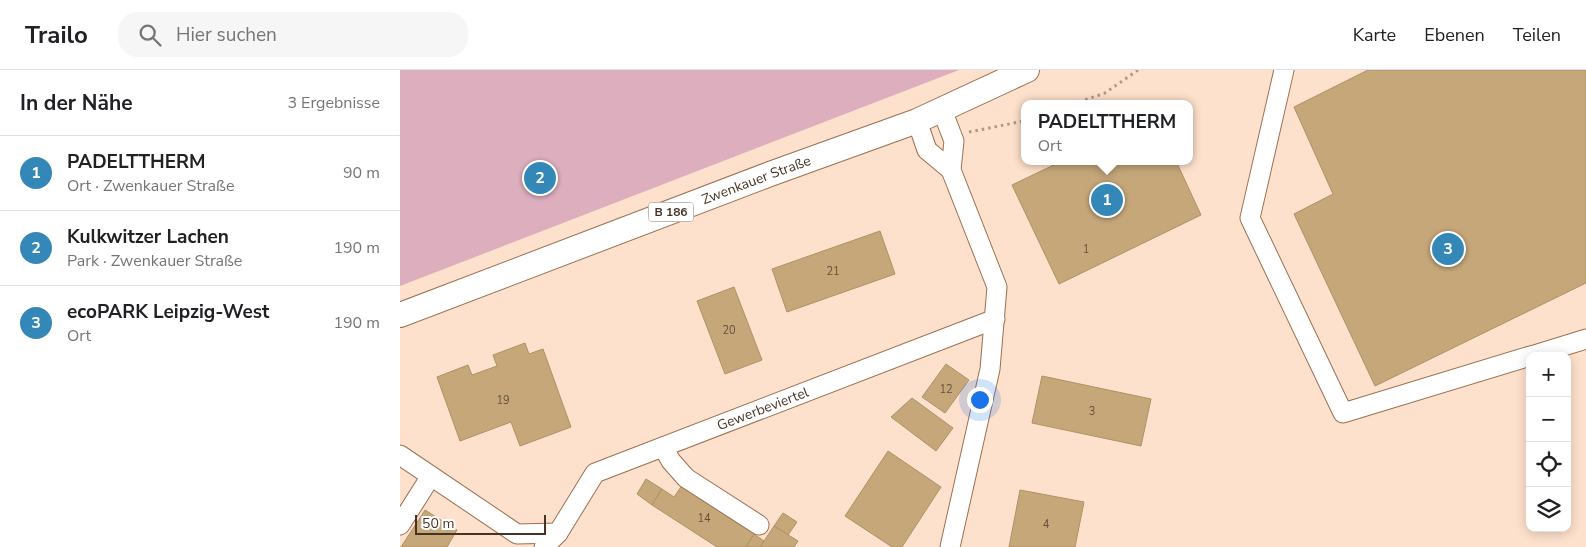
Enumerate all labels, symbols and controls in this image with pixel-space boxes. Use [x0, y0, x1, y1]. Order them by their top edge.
search box [118, 12, 468, 57]
text: Trailo [25, 19, 88, 51]
icon: search [136, 21, 164, 49]
text: Hier suchen [176, 22, 277, 48]
text: Karte [1353, 23, 1396, 47]
text: Ebenen [1424, 23, 1485, 47]
text: Teilen [1513, 23, 1561, 47]
text: In der Nähe [20, 89, 133, 117]
text: 3 Ergebnisse [287, 92, 380, 114]
popup [1021, 100, 1193, 165]
text: PADELTTHERM [1038, 109, 1176, 135]
text: Ort [1038, 135, 1062, 157]
text: PADELTTHERM [67, 149, 206, 175]
street label: Zwenkauer Straße [699, 151, 814, 209]
pin: 2 [524, 159, 556, 197]
text: 1 [31, 162, 41, 184]
text: 90 m [343, 162, 380, 184]
text: Ort · Zwenkauer Straße [67, 175, 234, 197]
pin: 1 [1091, 181, 1123, 219]
road number: B 186 [648, 202, 694, 222]
text: Kulkwitzer Lachen [67, 224, 229, 250]
pin: 3 [1432, 230, 1464, 268]
text: 2 [31, 237, 41, 259]
text: 190 m [333, 237, 380, 259]
house number: 1 [1083, 242, 1089, 257]
text: Park · Zwenkauer Straße [67, 250, 242, 272]
house number: 21 [826, 264, 840, 279]
text: ecoPARK Leipzig-West [67, 299, 269, 325]
text: 3 [31, 312, 41, 334]
text: 190 m [333, 312, 380, 334]
house number: 20 [722, 323, 736, 338]
text: Ort [67, 325, 91, 347]
map controls [1526, 352, 1571, 532]
button: + [1526, 352, 1571, 397]
street label: Gewerbeviertel [714, 382, 812, 435]
house number: 12 [939, 382, 953, 397]
your location [967, 387, 993, 413]
house number: 19 [496, 393, 510, 408]
button: − [1526, 397, 1571, 442]
house number: 3 [1089, 404, 1095, 419]
button: locate [1526, 442, 1571, 487]
button: layers [1526, 487, 1571, 532]
house number: 14 [697, 511, 711, 526]
scale bar [415, 512, 546, 535]
text: 50 m [422, 514, 454, 533]
house number: 4 [1043, 517, 1050, 532]

